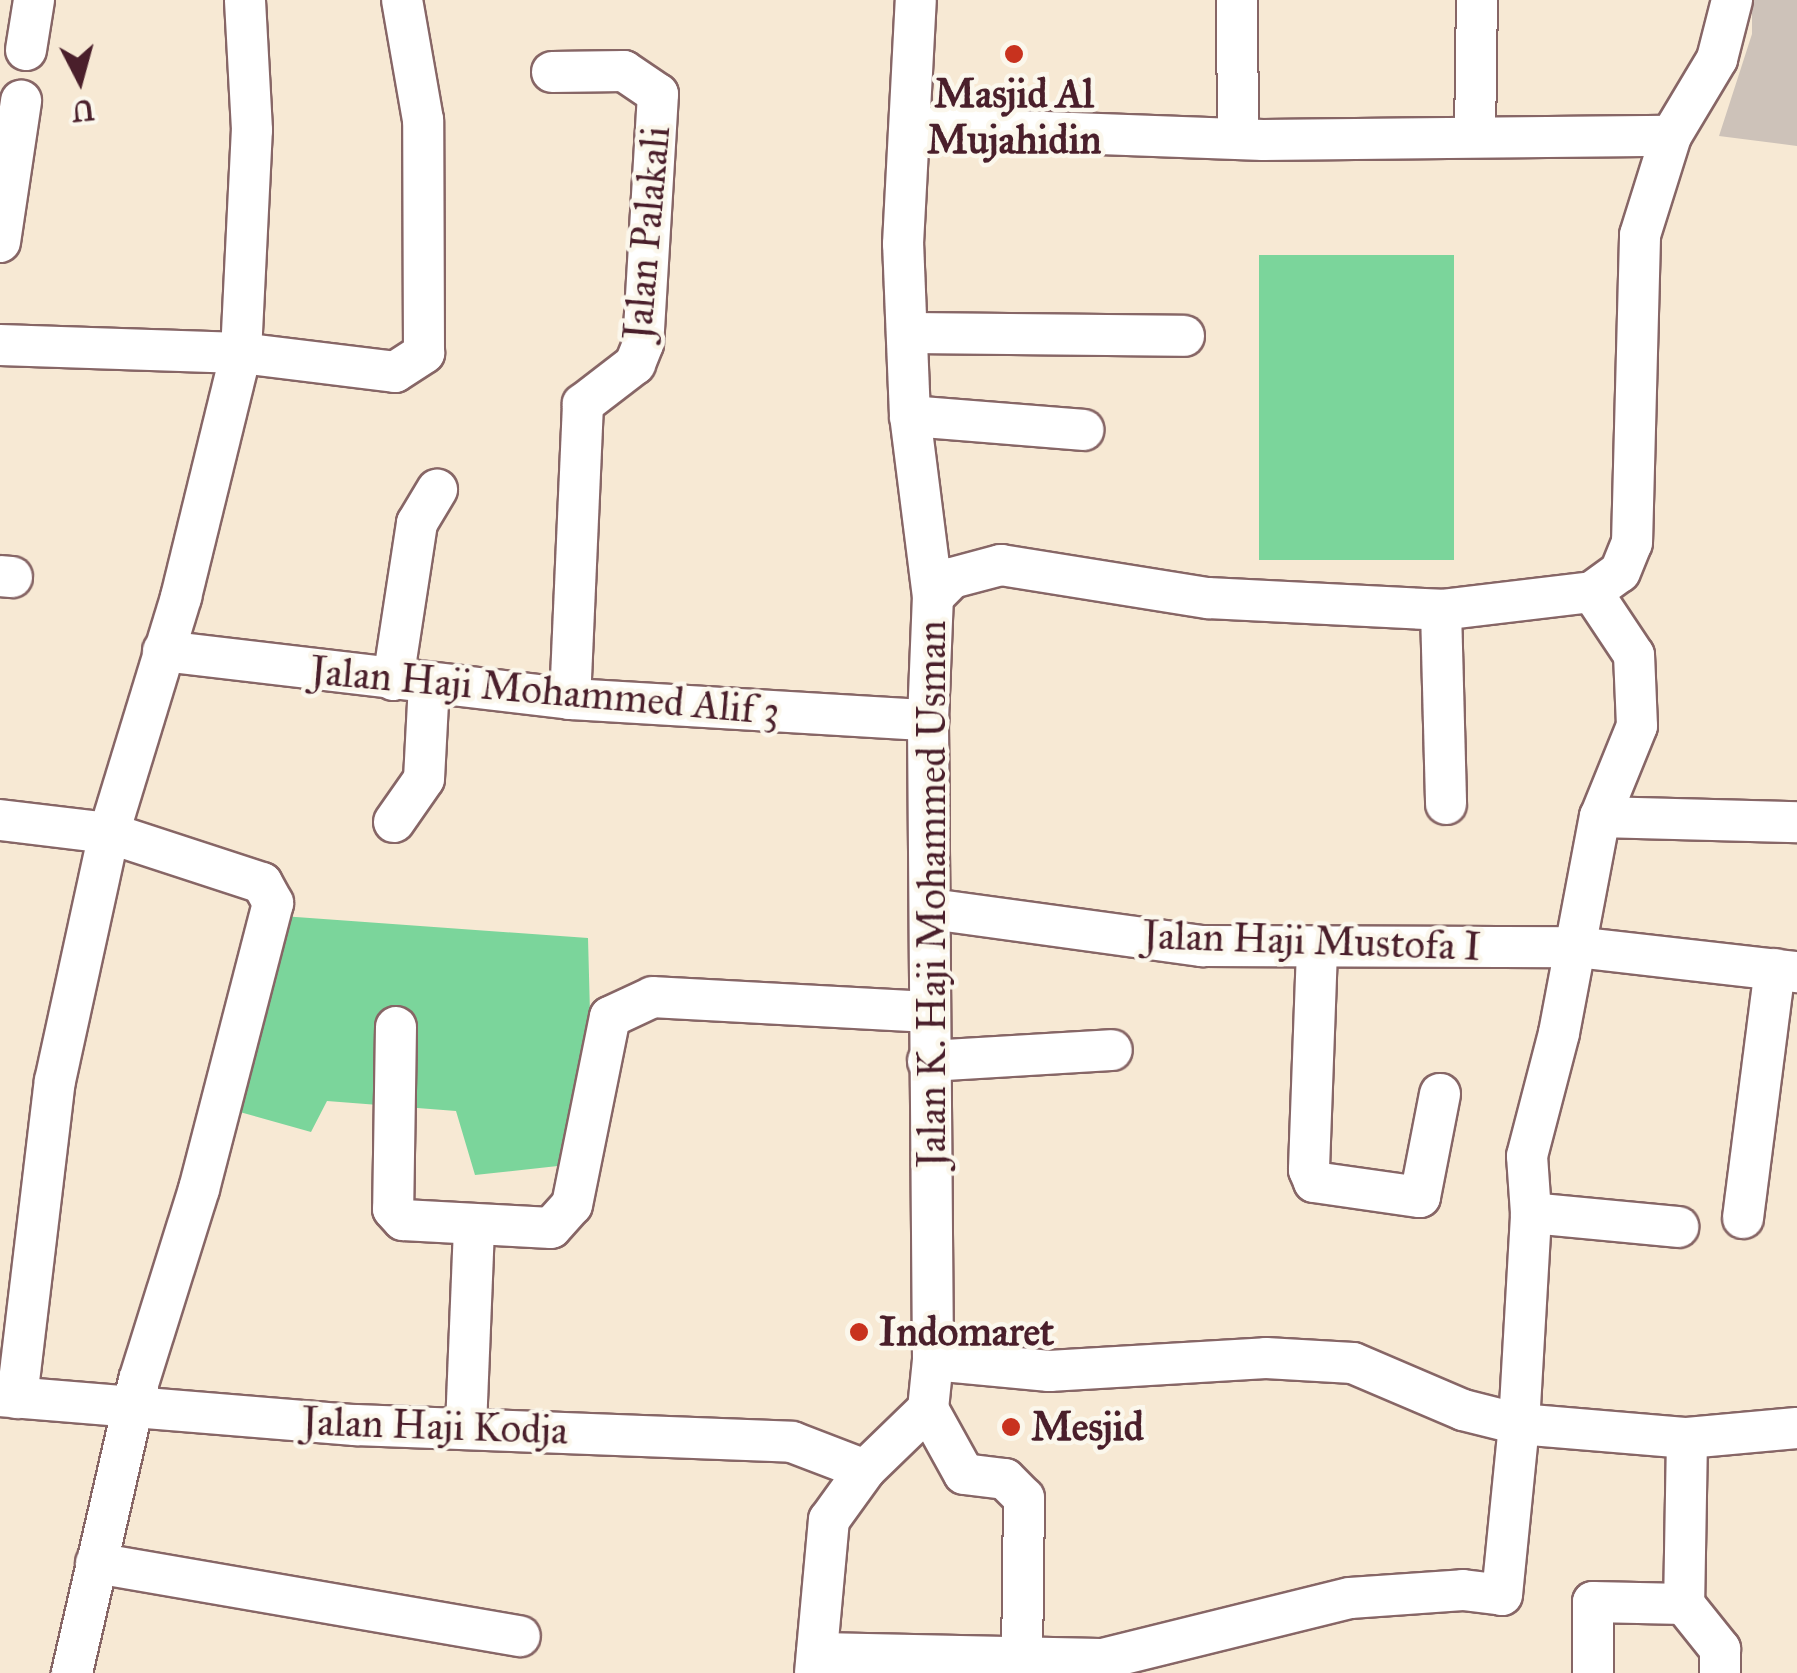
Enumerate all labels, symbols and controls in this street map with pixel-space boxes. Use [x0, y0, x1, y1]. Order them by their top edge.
north arrow [30, 30, 130, 130]
marker: Masjid Al Mujahidin [1003, 43, 1025, 65]
place label: Masjid Al Mujahidin [927, 70, 1101, 164]
text: U [70, 92, 96, 129]
street label: Jalan Palakali [614, 124, 680, 342]
street label: Jalan K. Haji Mohammed Usman [908, 620, 956, 1168]
street label: Jalan Haji Mohammed Alif 3 [309, 647, 781, 735]
street label: Jalan Haji Mustofa I [1142, 911, 1482, 971]
place label: Indomaret [879, 1308, 1054, 1356]
marker: Indomaret [848, 1321, 870, 1343]
street label: Jalan Haji Kodja [301, 1397, 569, 1455]
place label: Mesjid [1031, 1403, 1144, 1451]
marker: Mesjid [1000, 1416, 1022, 1438]

